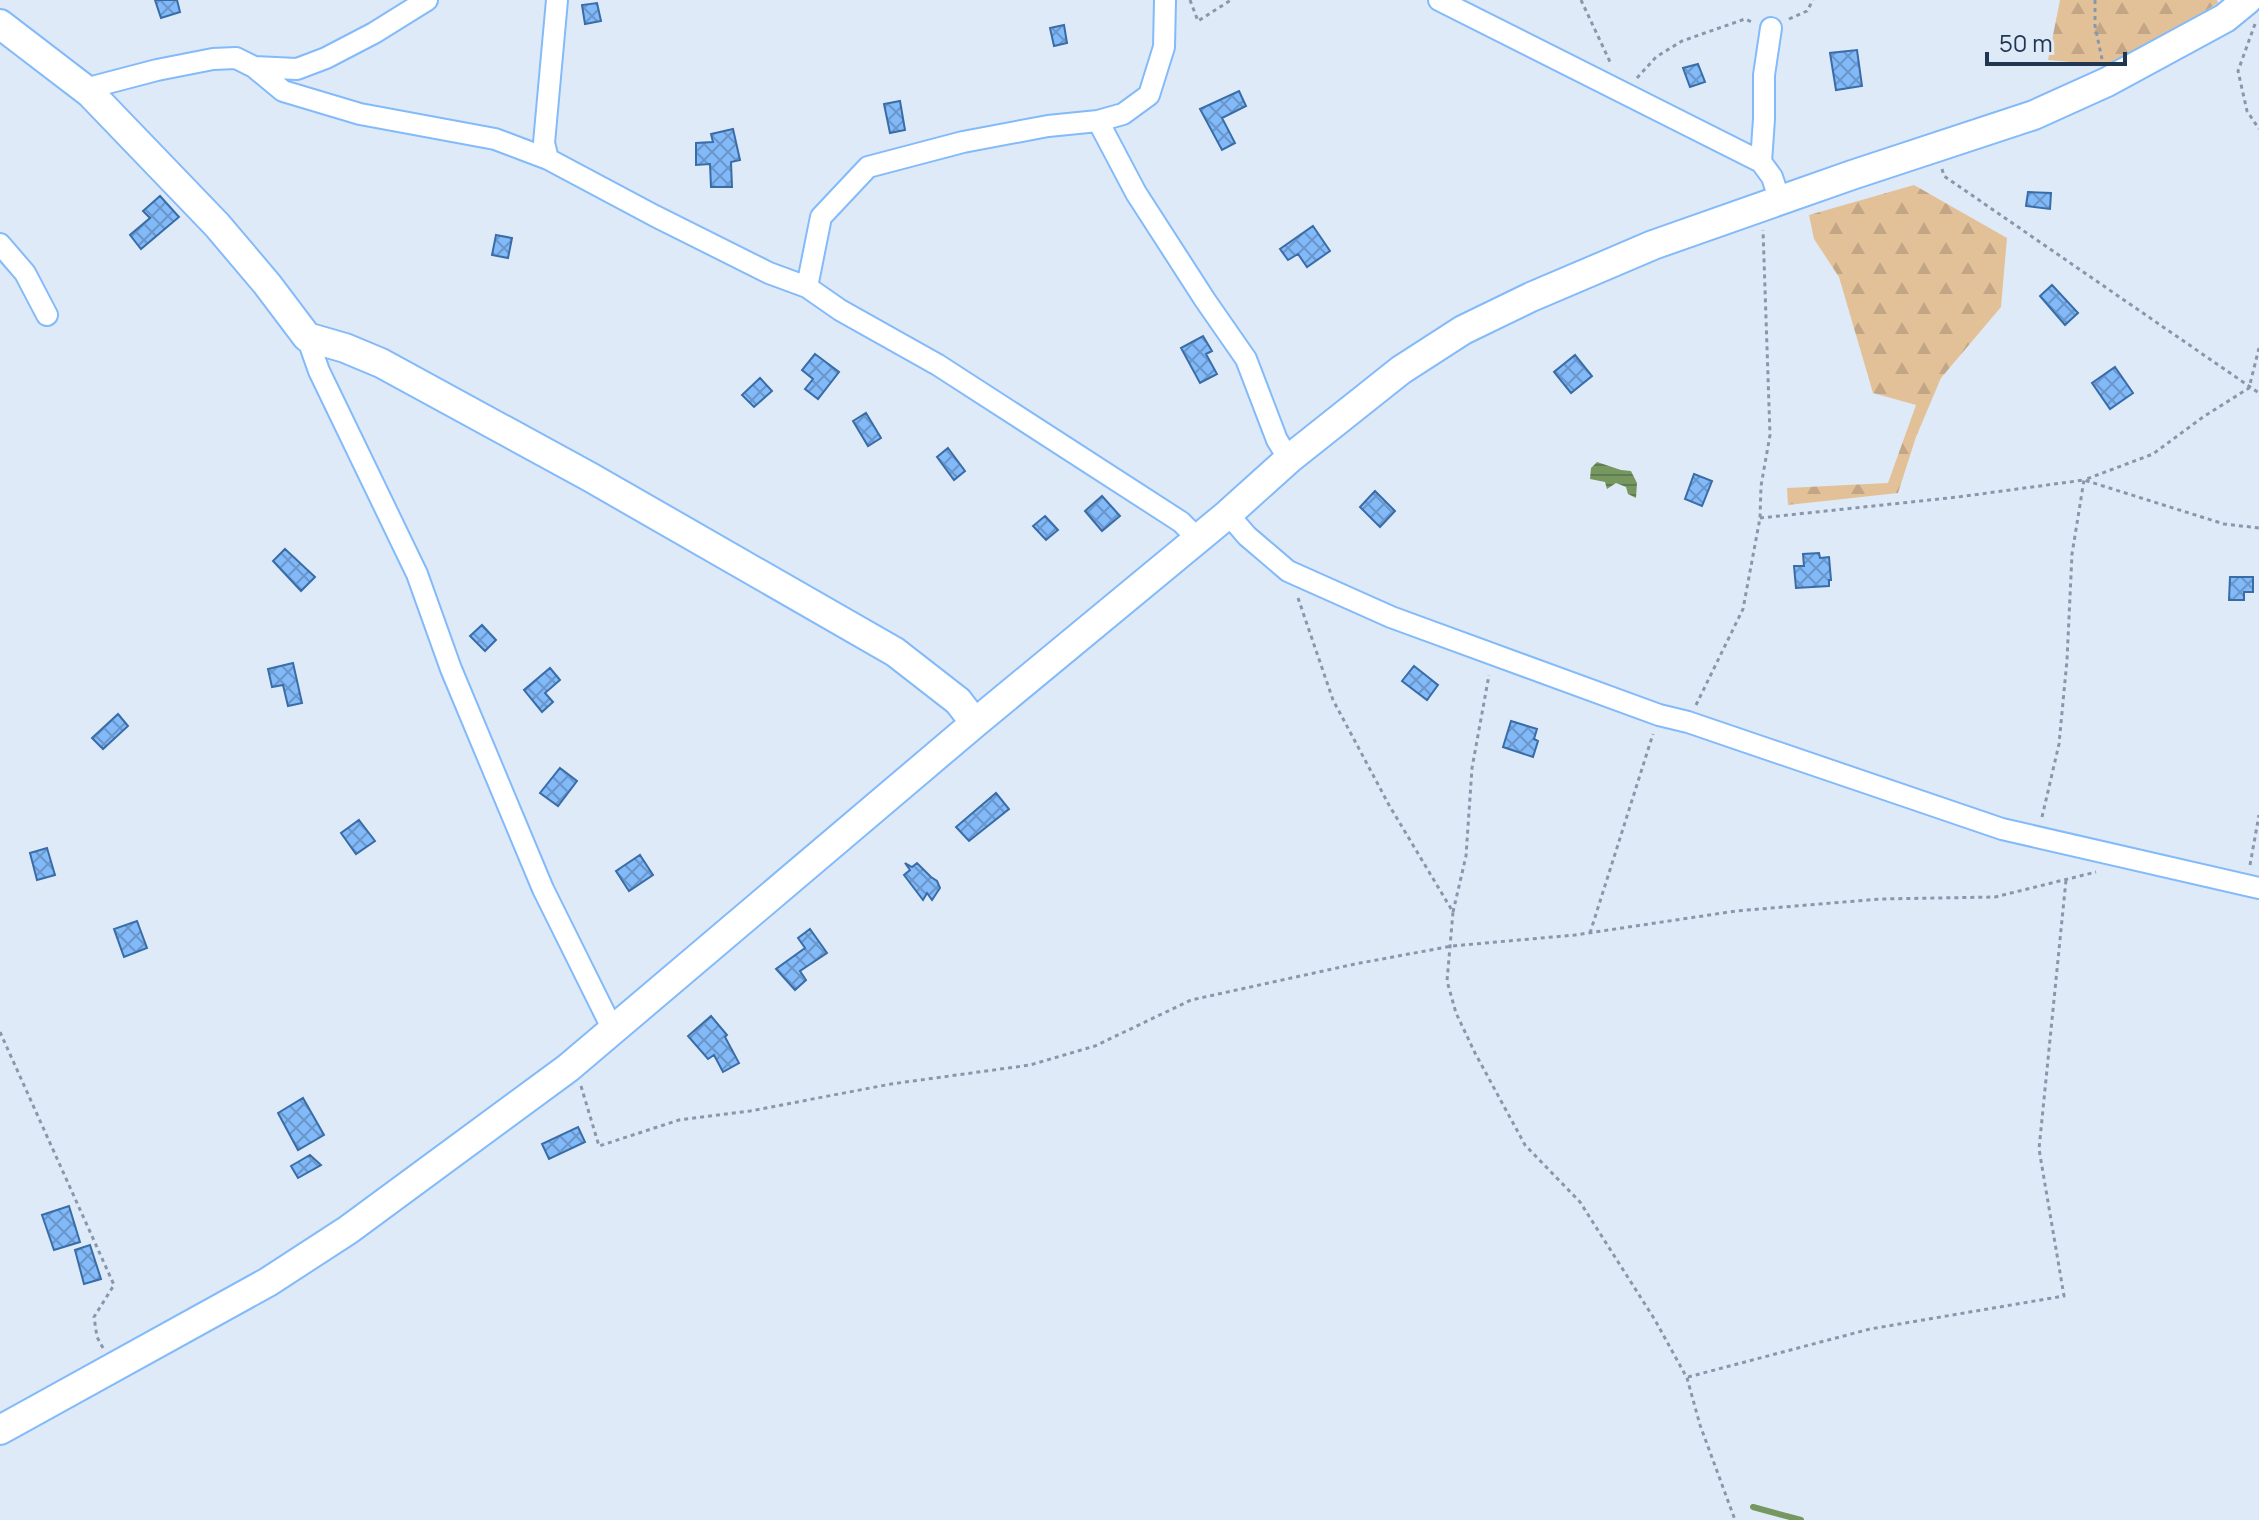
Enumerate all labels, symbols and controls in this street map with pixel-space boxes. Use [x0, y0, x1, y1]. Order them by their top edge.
scale bar [1987, 16, 2125, 66]
text: 50 m [1999, 26, 2053, 59]

